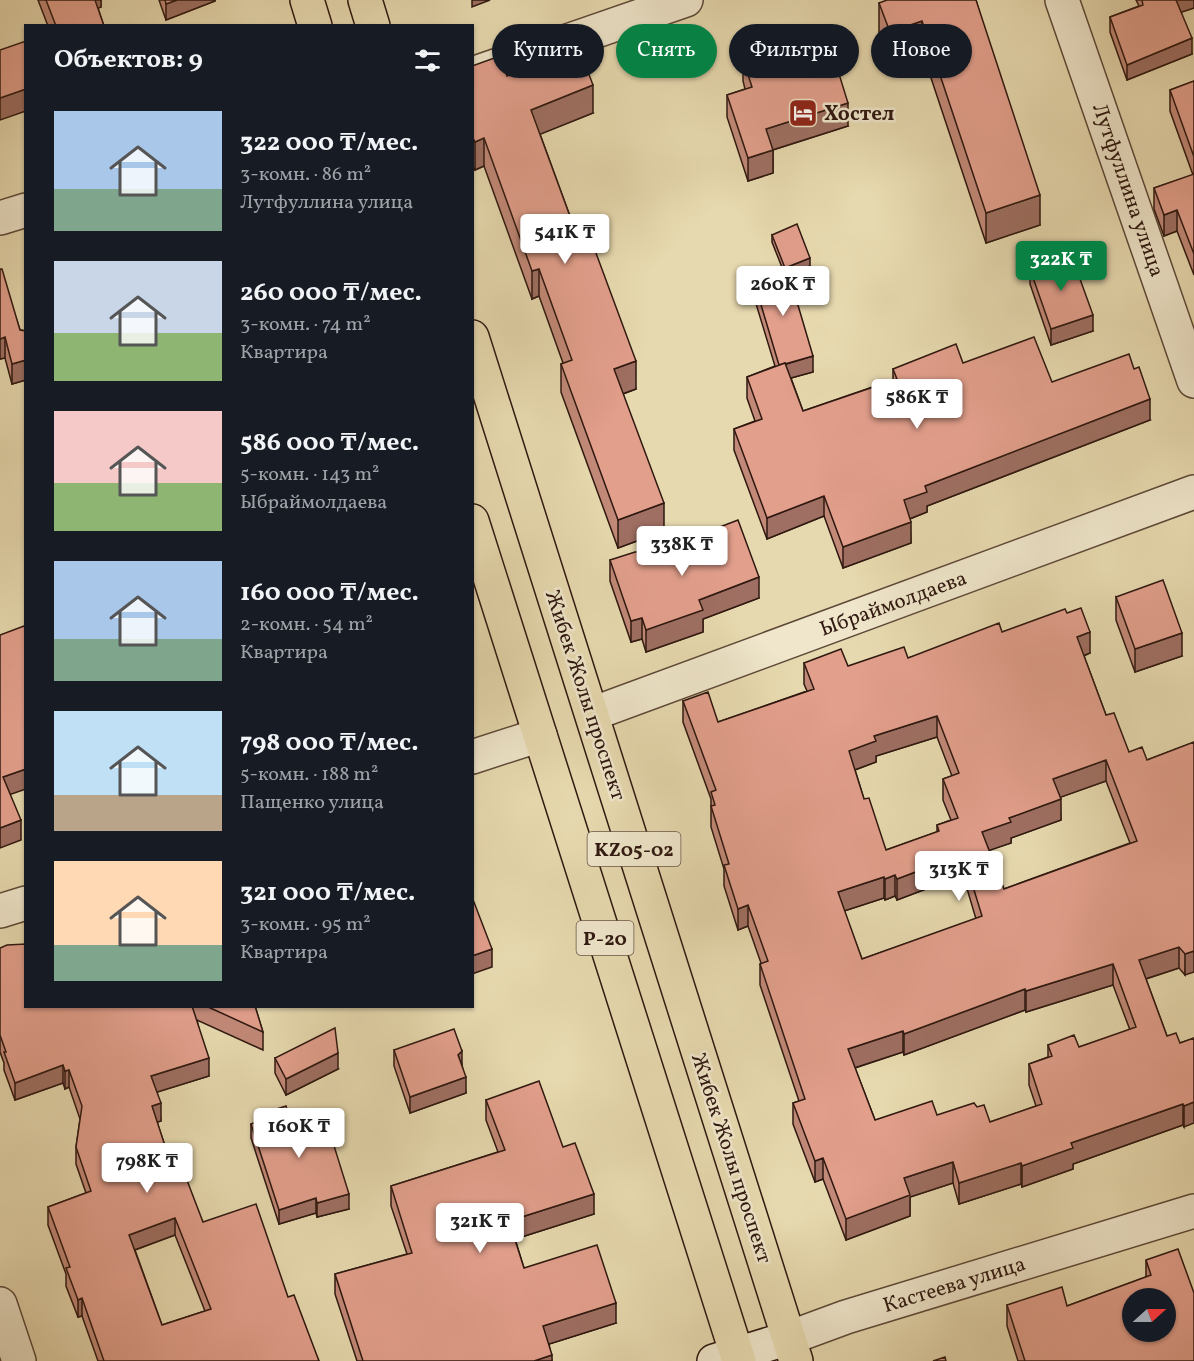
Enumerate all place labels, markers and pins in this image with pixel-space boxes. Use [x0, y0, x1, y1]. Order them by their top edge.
hotel icon: Хостел [787, 97, 819, 129]
place label: Хостел [824, 100, 894, 129]
pin: 541K ₸ [516, 214, 614, 265]
pin: 322K ₸ [1012, 241, 1110, 292]
pin: 260K ₸ [734, 266, 832, 317]
pin: 586K ₸ [868, 379, 966, 430]
pin: 338K ₸ [633, 526, 731, 577]
pin: 313K ₸ [910, 851, 1008, 902]
pin: 160K ₸ [250, 1108, 348, 1159]
pin: 798K ₸ [98, 1143, 196, 1194]
pin: 321K ₸ [431, 1203, 529, 1254]

